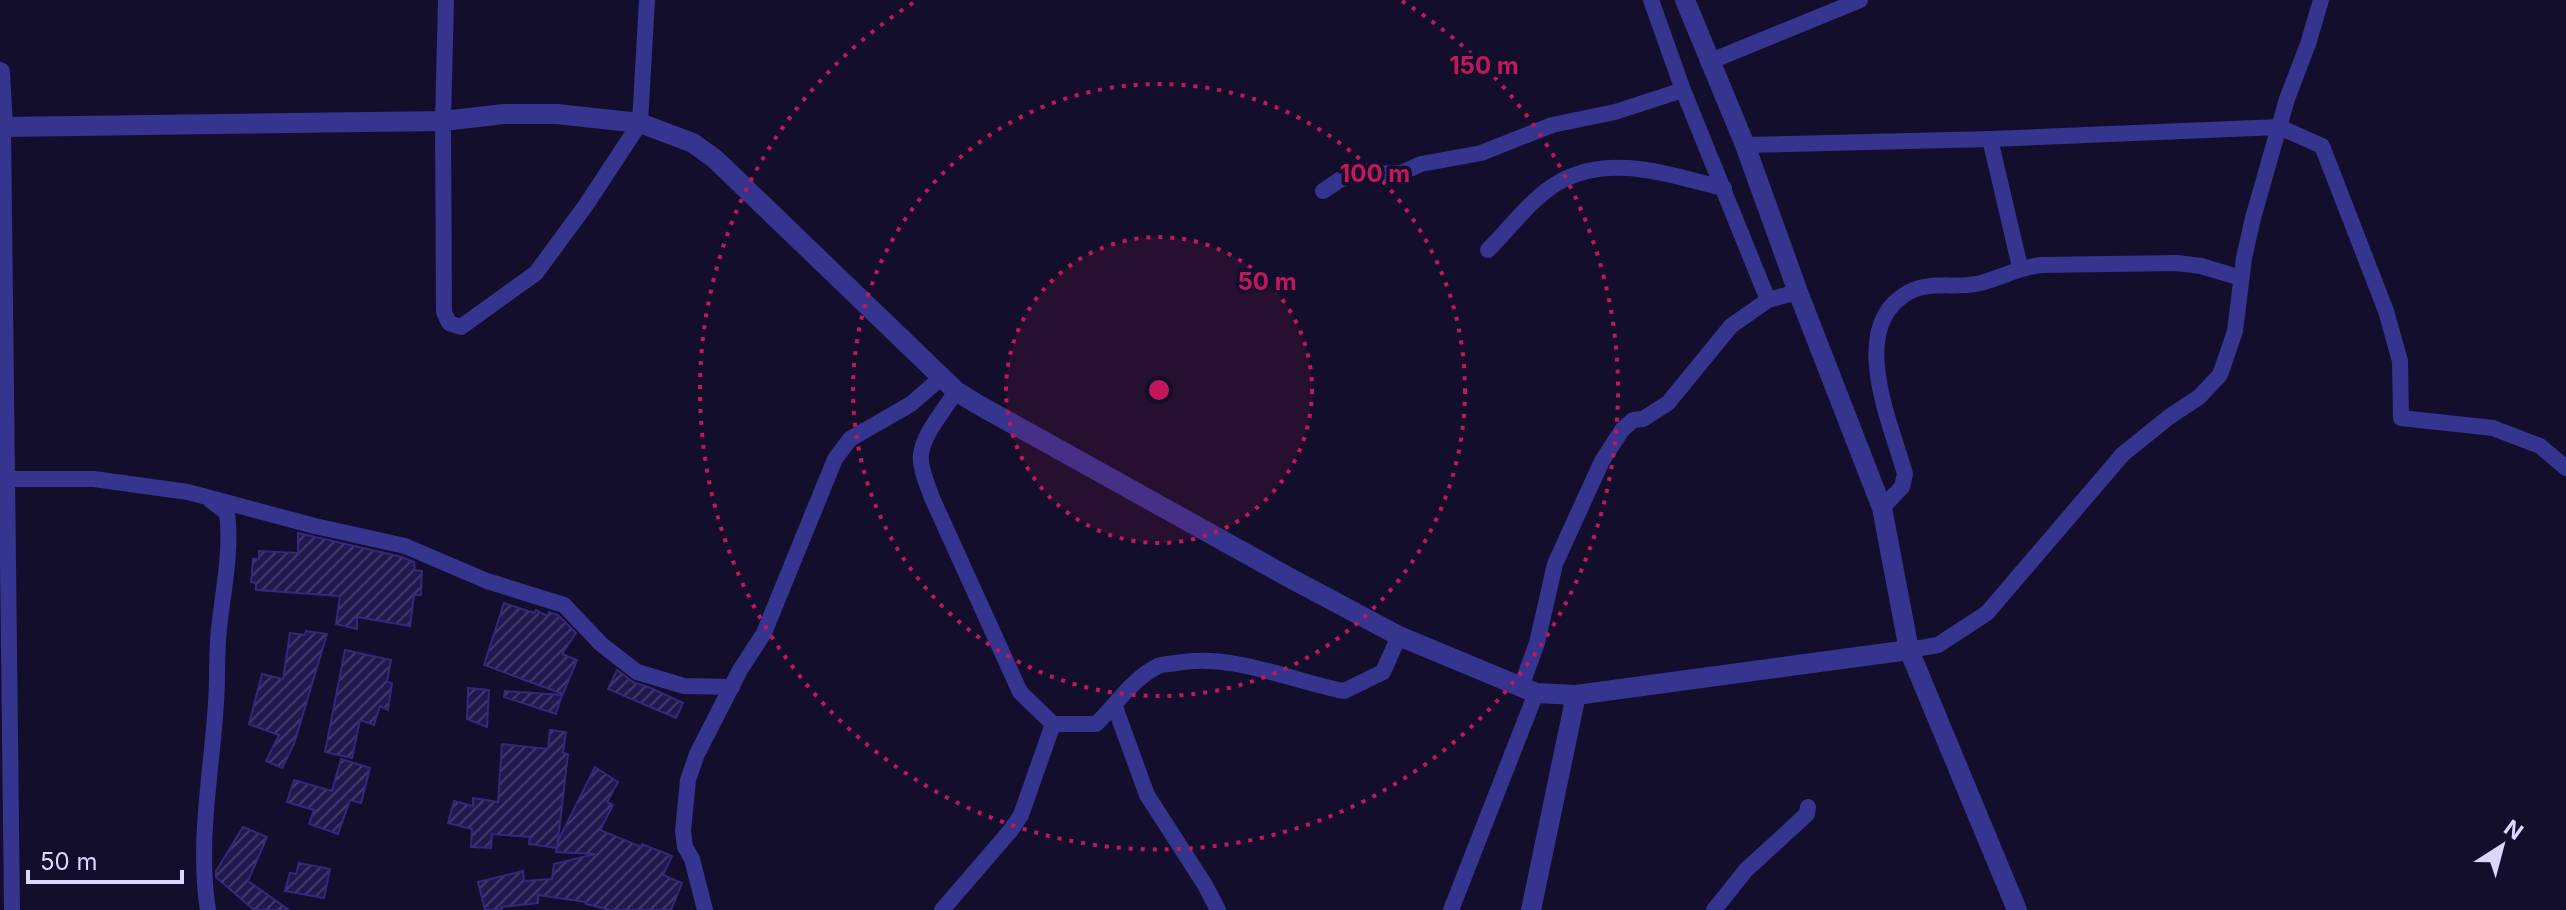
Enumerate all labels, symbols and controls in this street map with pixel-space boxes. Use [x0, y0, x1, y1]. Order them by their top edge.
text: 150 m [1449, 51, 1519, 80]
text: 100 m [1340, 159, 1410, 188]
text: 50 m [1237, 267, 1297, 296]
centre of rings [1145, 376, 1173, 404]
north arrow [2462, 806, 2542, 886]
text: N [2499, 814, 2528, 845]
scale bar [28, 834, 182, 884]
text: 50 m [40, 847, 98, 876]

